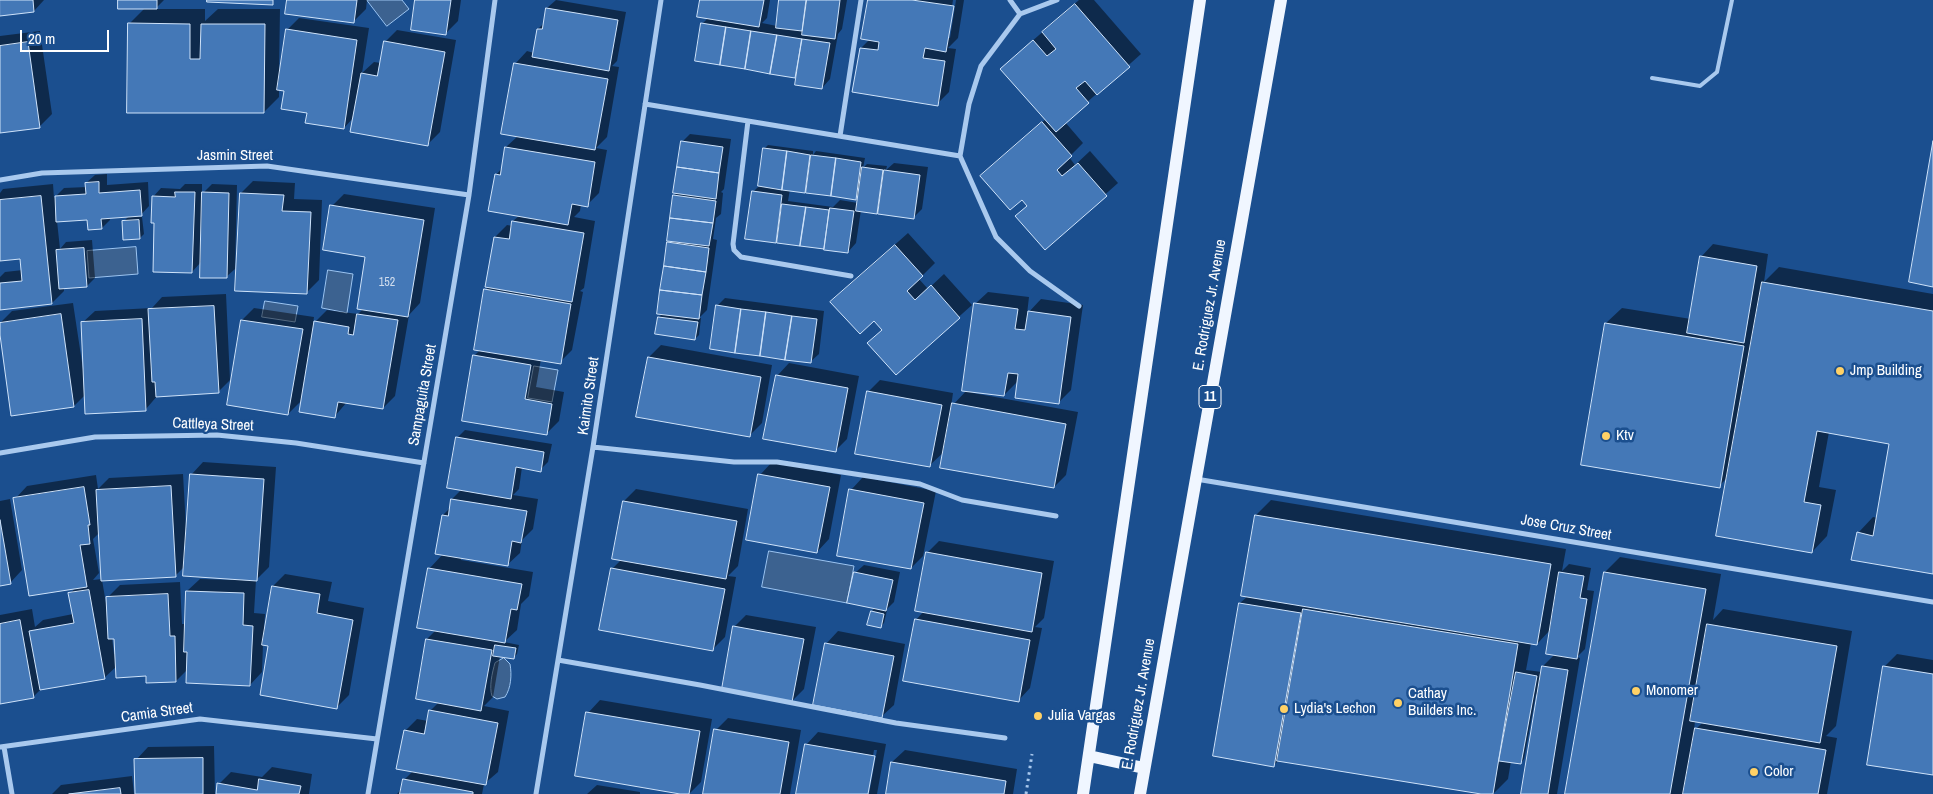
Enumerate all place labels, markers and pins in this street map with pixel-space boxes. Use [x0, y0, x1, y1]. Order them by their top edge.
place label: Jmp Building [1850, 362, 1922, 380]
marker: Jmp Building [1834, 365, 1846, 377]
place label: Ktv [1616, 427, 1634, 445]
marker: Ktv [1600, 430, 1612, 442]
place label: Monomer [1646, 682, 1698, 700]
place label: Cathay Builders Inc. [1408, 685, 1476, 720]
marker: Monomer [1630, 685, 1642, 697]
marker: Cathay Builders Inc. [1392, 697, 1404, 709]
place label: Lydia's Lechon [1294, 700, 1376, 718]
marker: Lydia's Lechon [1278, 703, 1290, 715]
place label: Julia Vargas [1048, 707, 1115, 725]
marker: Julia Vargas [1032, 710, 1044, 722]
place label: Color [1764, 763, 1793, 781]
marker: Color [1748, 766, 1760, 778]

